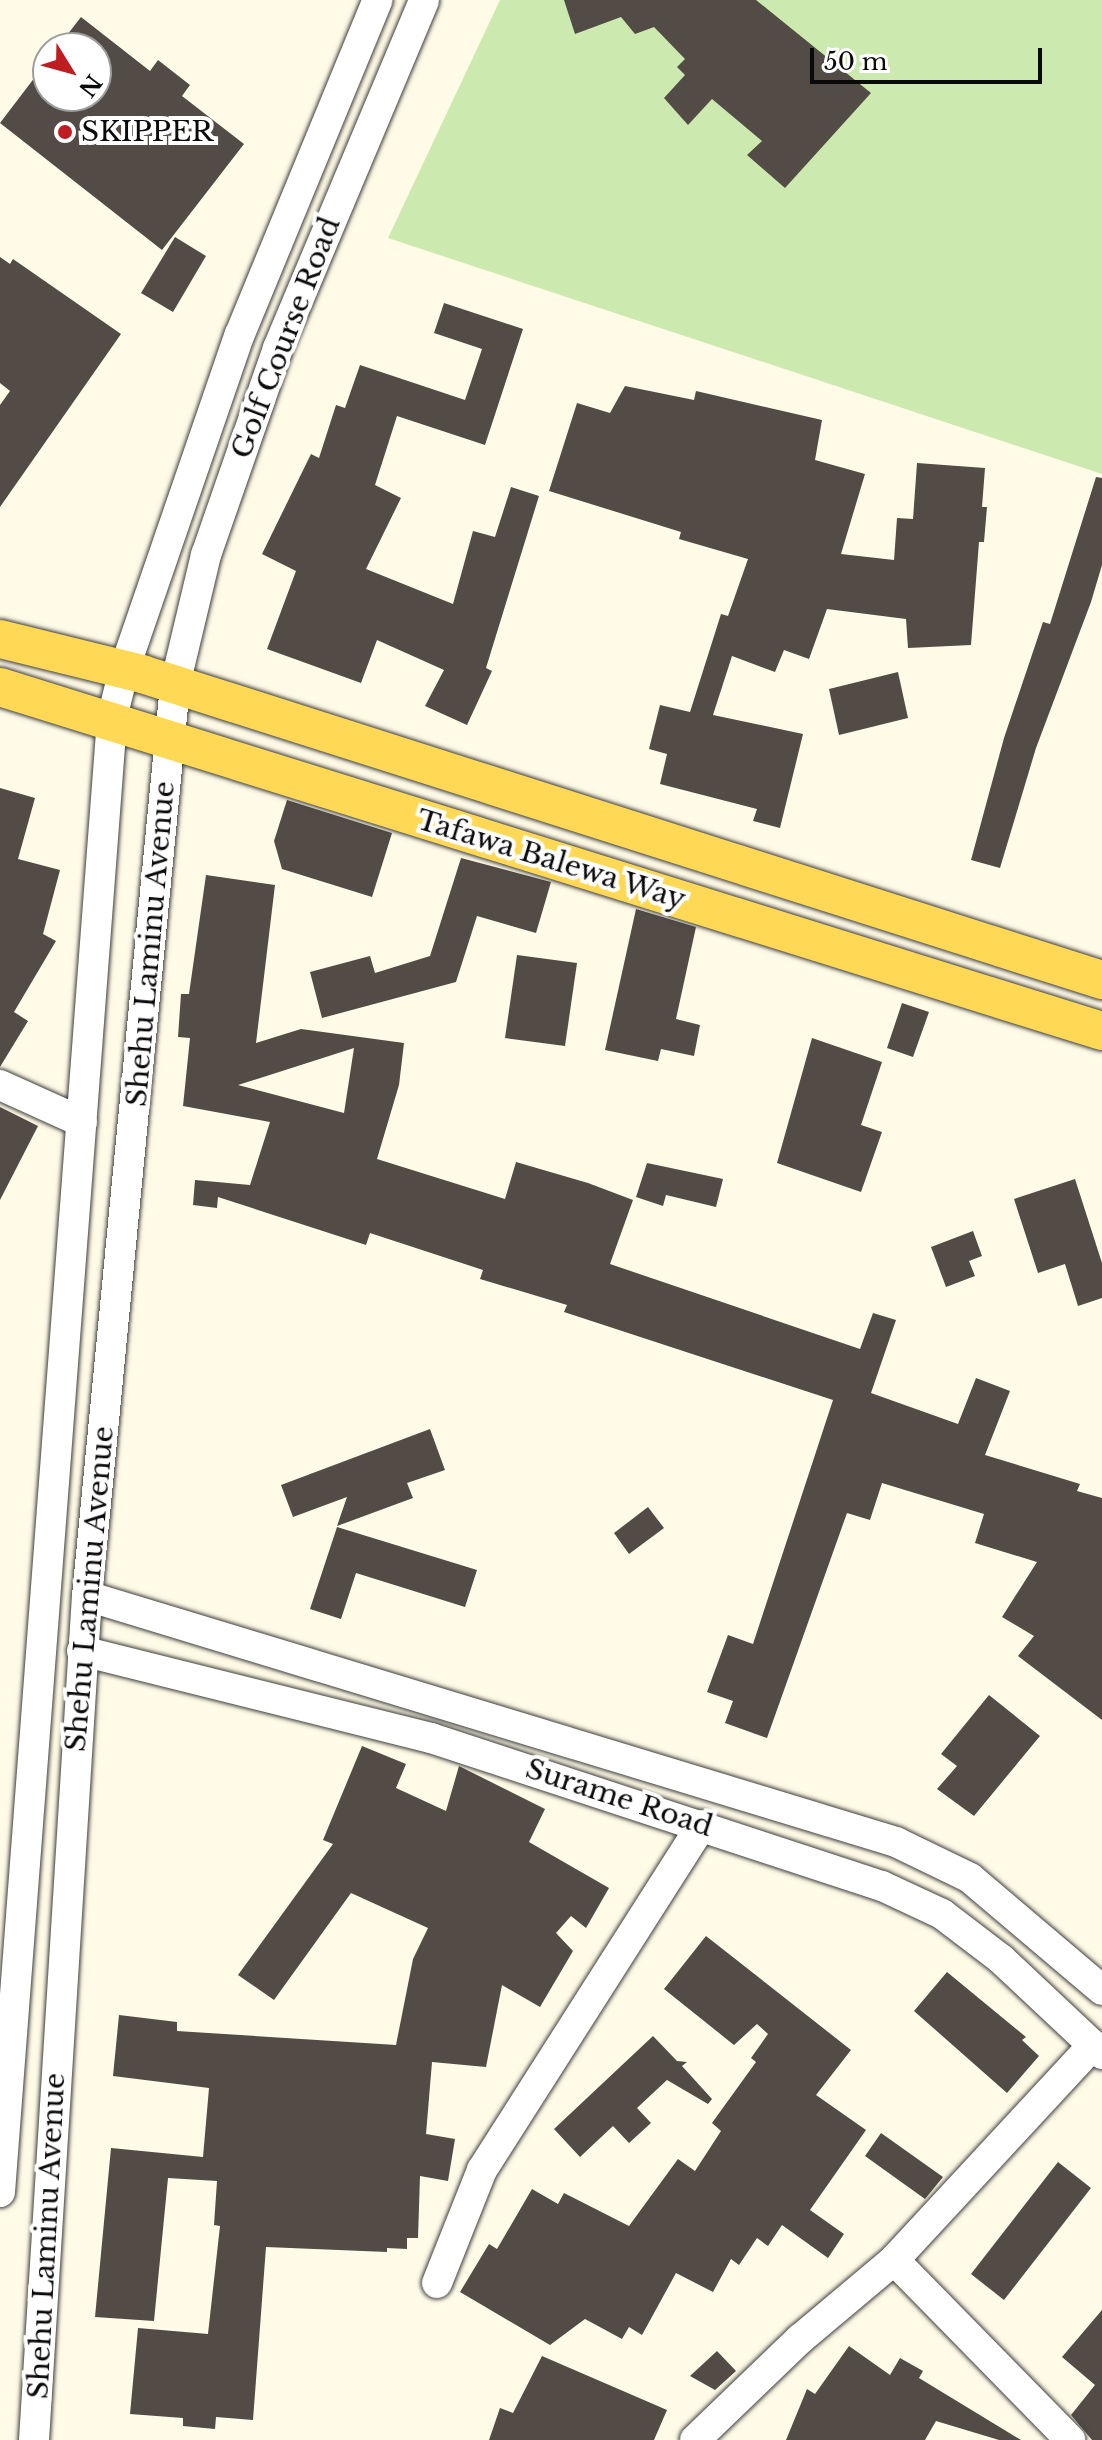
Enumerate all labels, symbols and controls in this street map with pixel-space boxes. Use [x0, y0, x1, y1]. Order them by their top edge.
north arrow [32, 32, 112, 112]
scale bar [814, 32, 1046, 82]
text: 50 m [824, 47, 887, 76]
text: N [73, 69, 107, 102]
place label: SKIPPER [81, 115, 213, 149]
marker: SKIPPER [56, 123, 74, 141]
street label: Golf Course Road [225, 213, 347, 463]
street label: Shehu Laminu Avenue [120, 779, 182, 1109]
street label: Tafawa Balewa Way [412, 803, 690, 917]
street label: Shehu Laminu Avenue [59, 1424, 121, 1754]
street label: Surame Road [521, 1752, 717, 1844]
street label: Shehu Laminu Avenue [22, 2072, 72, 2400]

